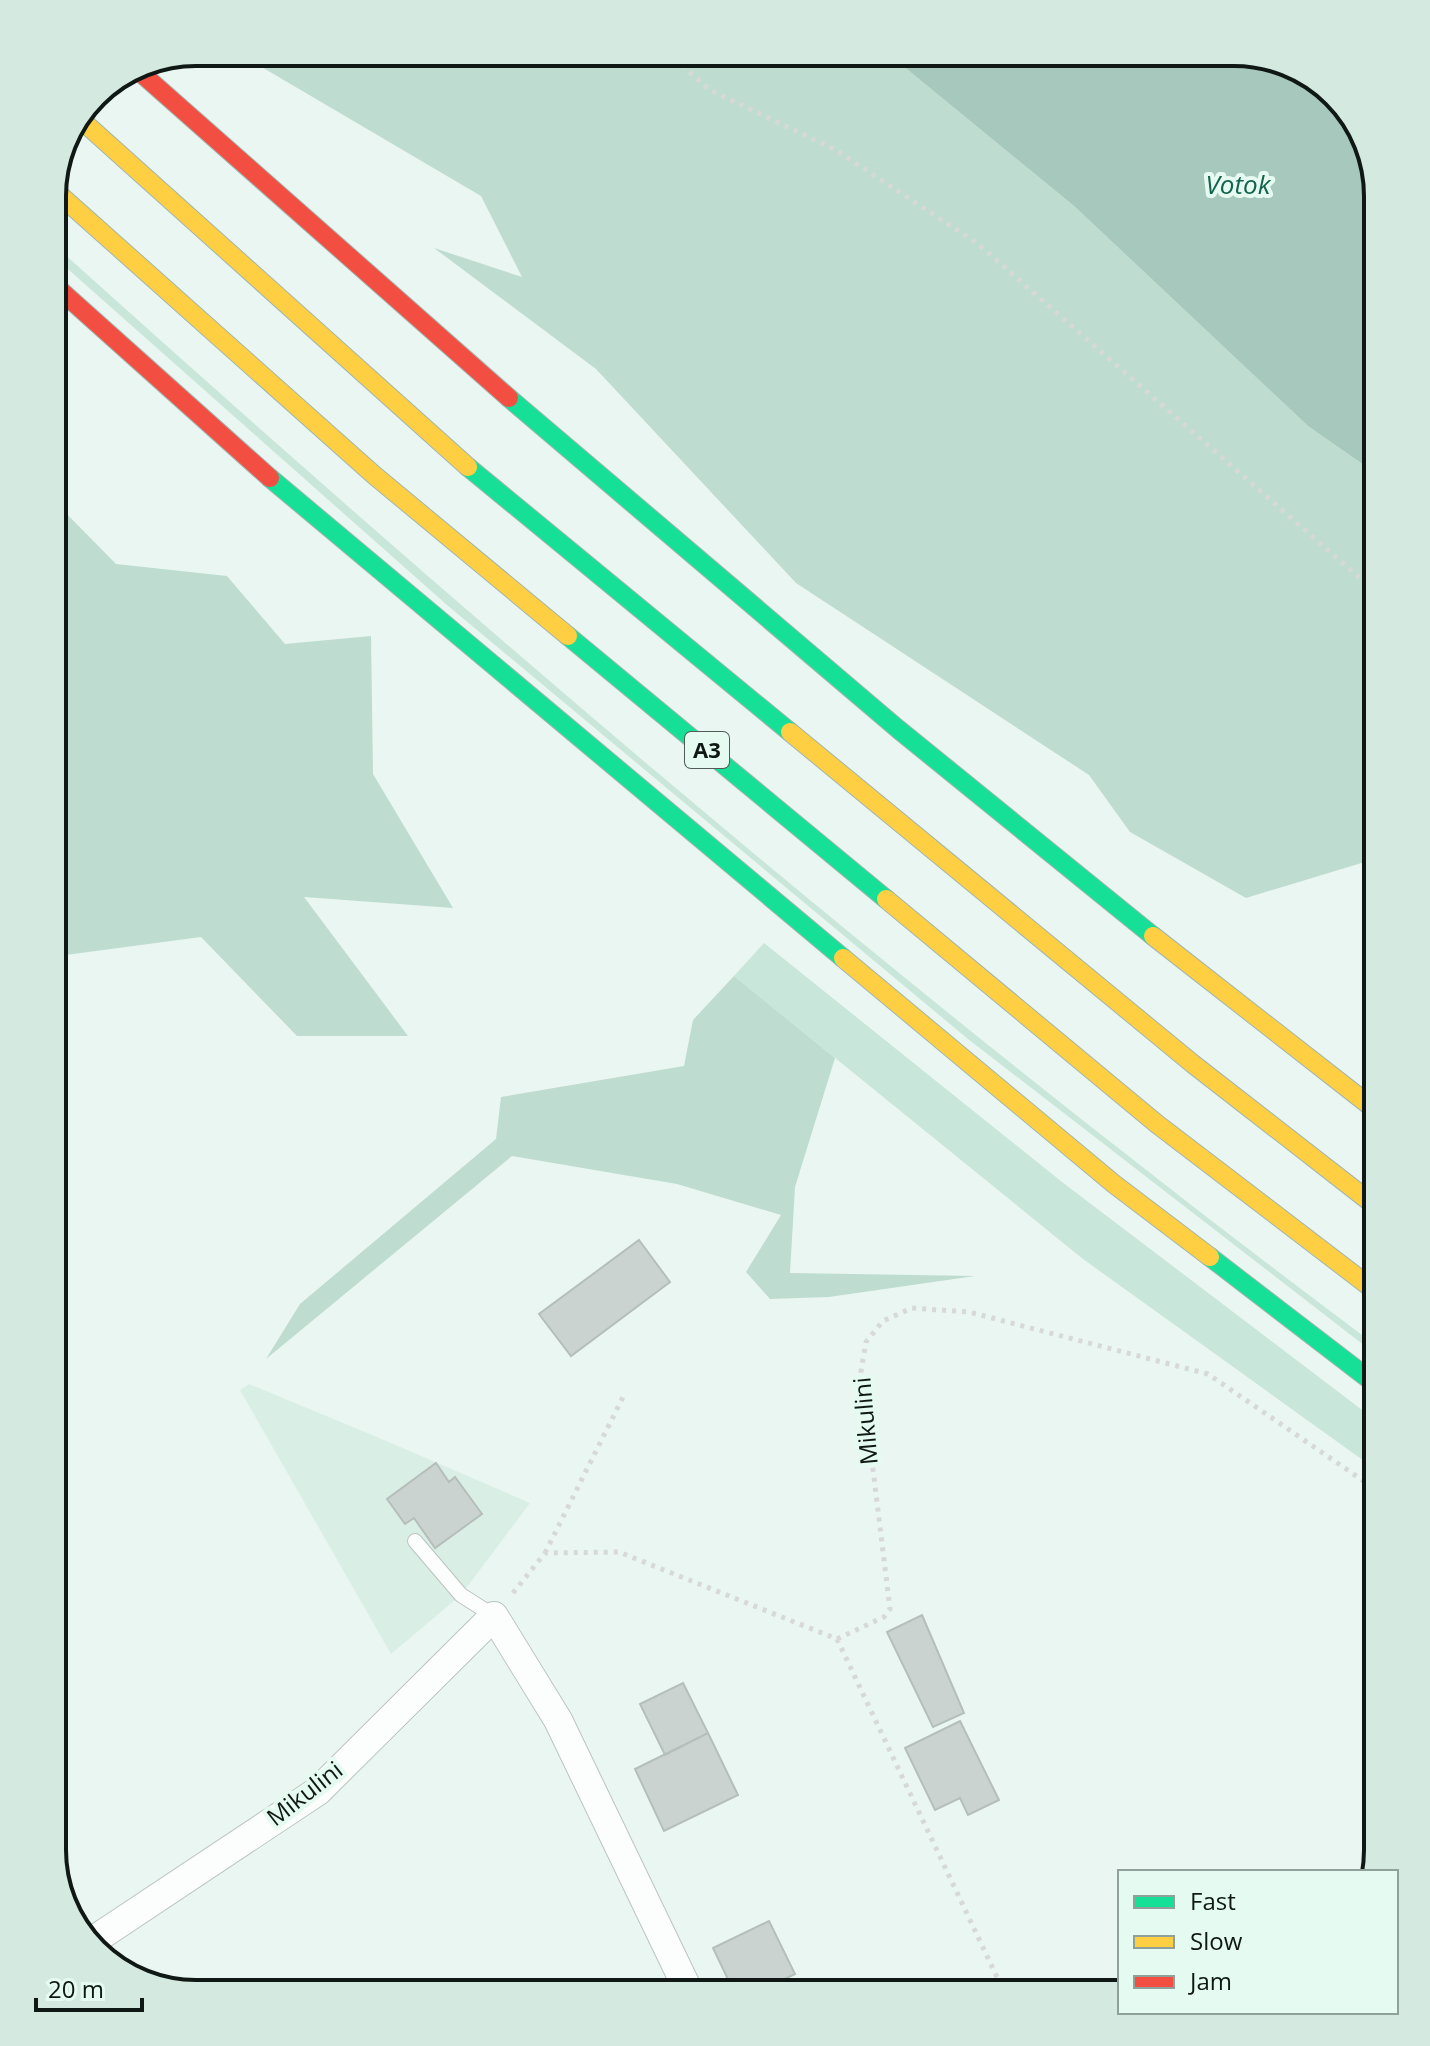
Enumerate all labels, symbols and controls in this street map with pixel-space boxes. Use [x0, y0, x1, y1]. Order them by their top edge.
water label: Votok [1206, 166, 1272, 202]
road number: A3 [685, 732, 729, 768]
street label: Mikulini [844, 1376, 885, 1466]
street label: Mikulini [259, 1753, 349, 1833]
legend [1118, 1870, 1398, 2014]
text: Fast [1190, 1884, 1236, 1917]
text: Slow [1190, 1924, 1243, 1957]
scale bar [36, 1962, 142, 2012]
text: Jam [1188, 1964, 1232, 1997]
text: 20 m [48, 1972, 104, 2005]

